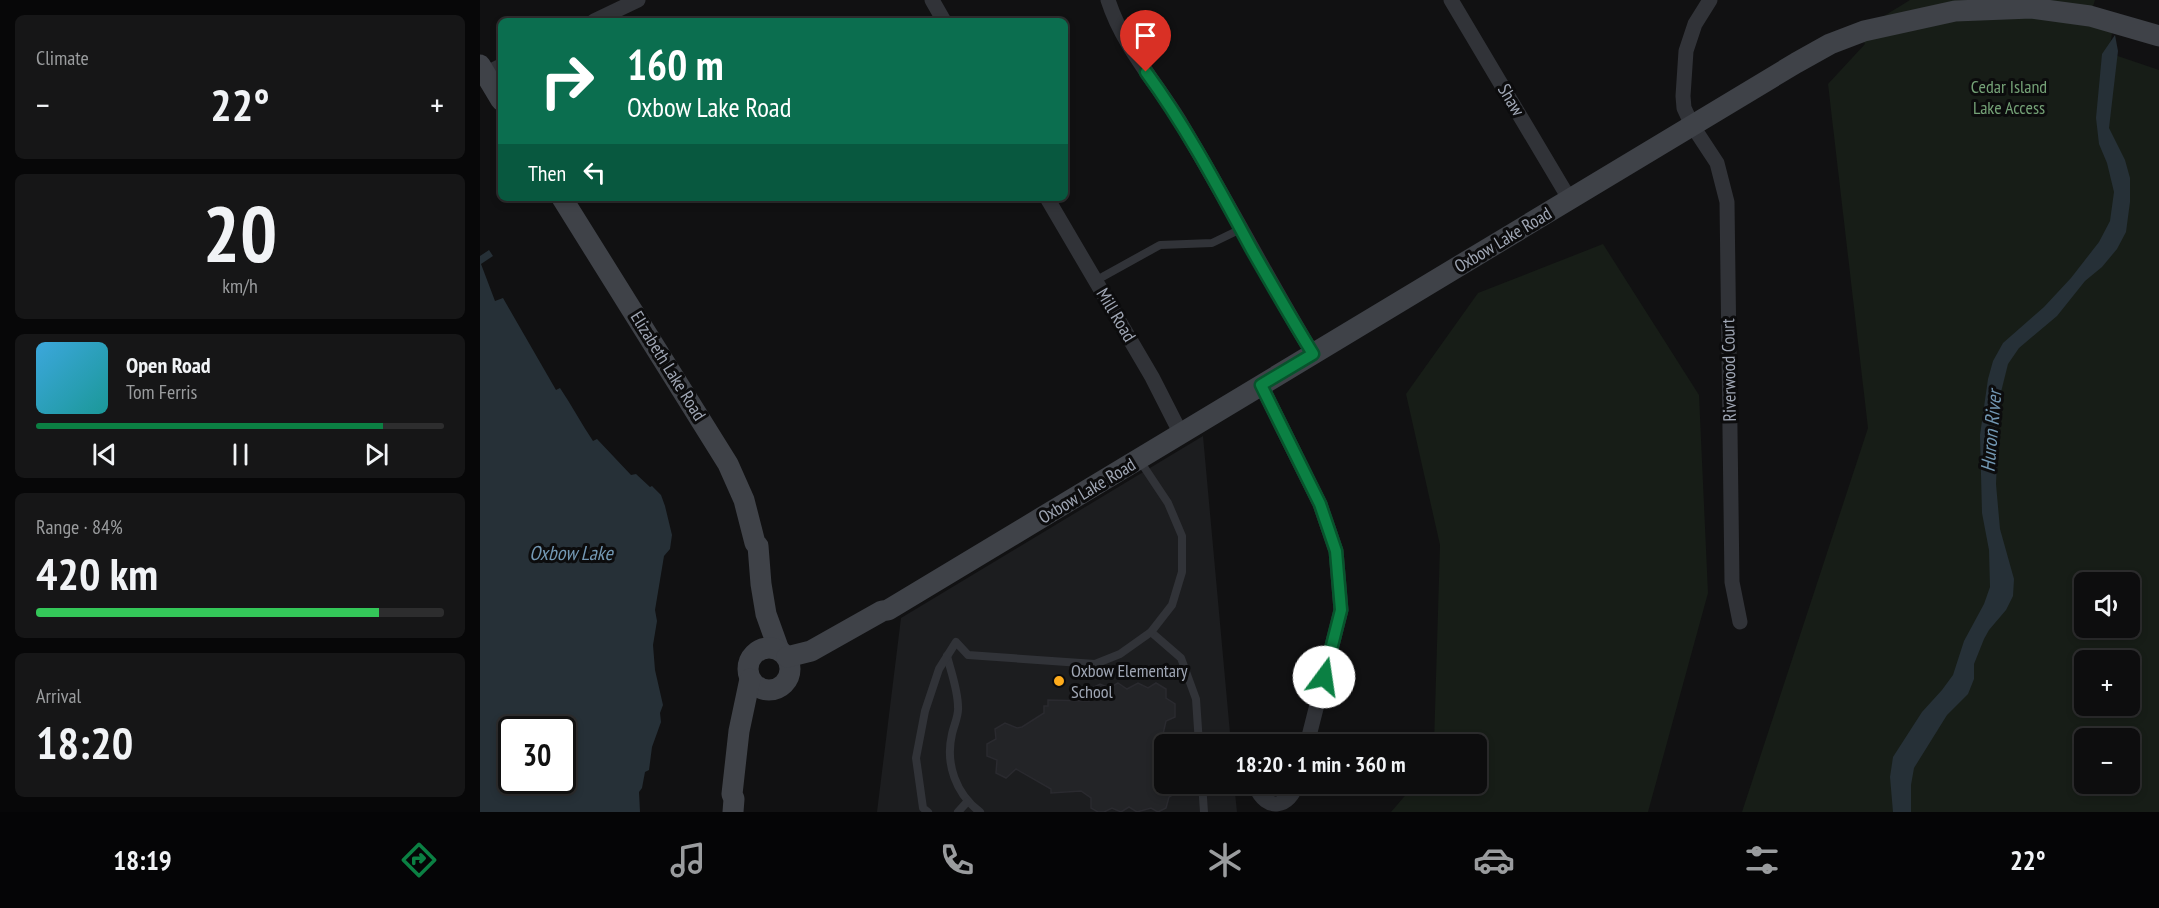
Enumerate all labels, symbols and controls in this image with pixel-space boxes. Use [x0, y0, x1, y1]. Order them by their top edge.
pin [1120, 10, 1171, 72]
icon: arrive [1129, 19, 1162, 52]
text: 160 m [627, 37, 724, 92]
icon: right [528, 42, 606, 120]
text: Climate [36, 45, 89, 71]
text: 22° [210, 75, 270, 133]
park label: Cedar Island Lake Access [1971, 75, 2047, 119]
street label: Shaw [1493, 79, 1530, 120]
text: − [36, 83, 50, 126]
text: + [430, 83, 444, 126]
text: Oxbow Lake Road [627, 90, 791, 124]
icon: left [578, 156, 611, 189]
text: Then [528, 159, 566, 187]
text: 20 [203, 183, 277, 284]
street label: Oxbow Lake Road [1450, 201, 1556, 278]
text: km/h [222, 273, 258, 299]
street label: Mill Road [1092, 284, 1141, 346]
street label: Elizabeth Lake Road [626, 307, 711, 425]
street label: Riverwood Court [1716, 318, 1741, 422]
text: Open Road [126, 351, 211, 379]
text: Tom Ferris [126, 379, 197, 405]
water label: Huron River [1974, 387, 2008, 473]
icon: previous [88, 438, 121, 471]
icon: pause [224, 438, 257, 471]
icon: next [360, 438, 393, 471]
street label: Oxbow Lake Road [1034, 452, 1140, 529]
text: Range · 84% [36, 514, 123, 540]
water label: Oxbow Lake [529, 540, 614, 566]
text: 420 km [36, 544, 158, 602]
map controls [2074, 572, 2140, 794]
button: sound [2074, 572, 2140, 638]
position arrow [1292, 645, 1356, 709]
button: + [2074, 650, 2140, 716]
place label: Oxbow Elementary School [1071, 659, 1188, 703]
marker: Oxbow Elementary School [1052, 674, 1066, 688]
text: Arrival [36, 683, 81, 709]
text: 18:20 [36, 713, 133, 771]
speed limit sign: 30 [498, 716, 576, 794]
button: − [2074, 728, 2140, 794]
text: 18:20 · 1 min · 360 m [1235, 750, 1406, 778]
icon: directions [398, 839, 440, 881]
icon: music [667, 839, 709, 881]
icon: phone [936, 839, 978, 881]
icon: climate [1204, 839, 1246, 881]
icon: car [1473, 839, 1515, 881]
icon: filters [1741, 839, 1783, 881]
text: 18:19 [113, 843, 172, 877]
text: 22° [2010, 843, 2046, 877]

